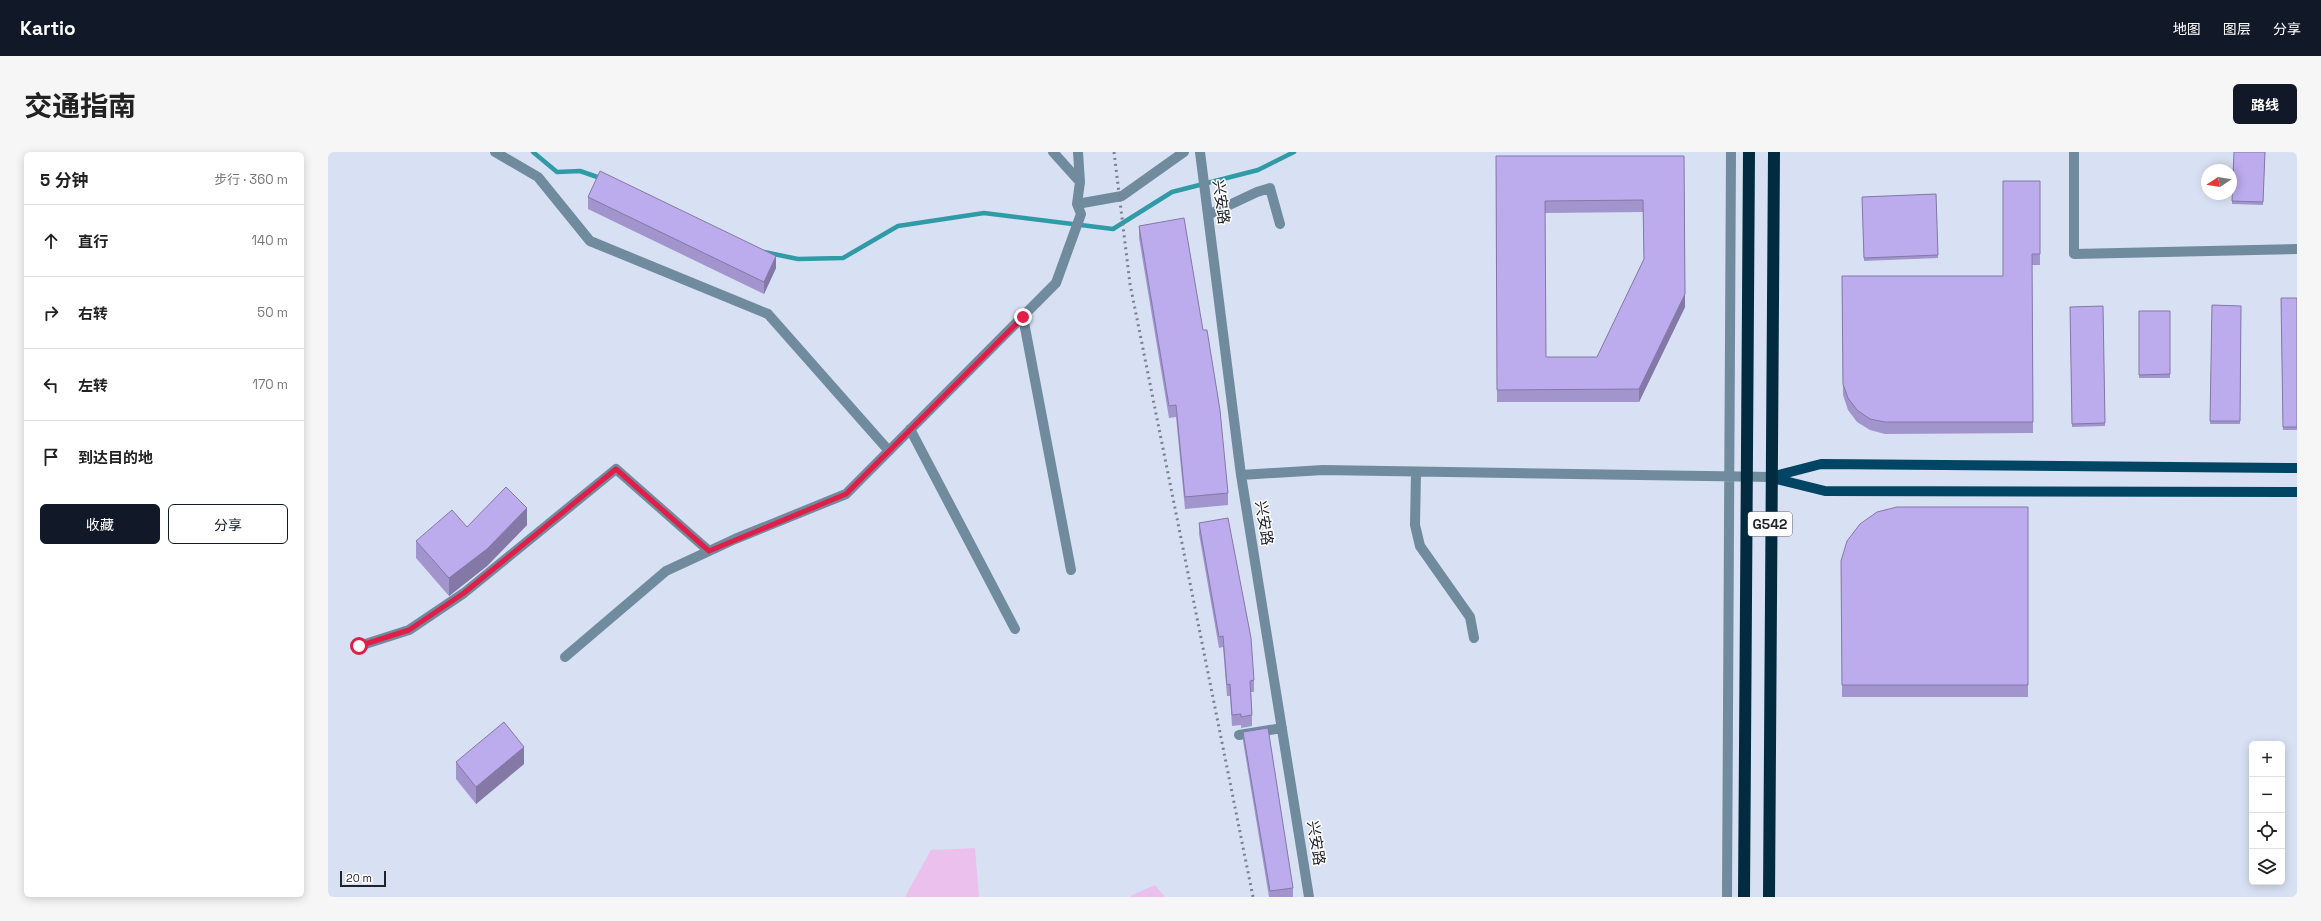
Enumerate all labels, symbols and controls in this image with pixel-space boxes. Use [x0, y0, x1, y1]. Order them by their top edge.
text: Kartio [20, 16, 76, 41]
text: 地图 [2173, 20, 2201, 38]
text: 图层 [2223, 20, 2251, 38]
text: 分享 [2273, 20, 2301, 38]
button: 路线 [2233, 84, 2297, 124]
text: 交通指南 [24, 88, 136, 124]
north arrow [2201, 164, 2237, 200]
text: 5 分钟 [40, 169, 89, 191]
text: 步行 · 360 m [214, 171, 288, 188]
street label: 兴安路 [1209, 178, 1234, 226]
icon: ahead [40, 230, 62, 252]
text: 直行 [78, 232, 108, 251]
text: 140 m [252, 232, 288, 249]
icon: right [40, 302, 62, 324]
text: 右转 [78, 304, 108, 323]
text: 50 m [257, 304, 288, 321]
route end [1014, 308, 1032, 326]
icon: left [40, 374, 62, 396]
text: 左转 [78, 376, 108, 395]
text: 170 m [252, 376, 288, 393]
icon: arrive [40, 446, 62, 468]
text: 到达目的地 [78, 448, 153, 467]
street label: 兴安路 [1252, 499, 1277, 547]
button: 收藏 [40, 504, 160, 544]
button: 分享 [168, 504, 288, 544]
road number: G542 [1748, 512, 1792, 536]
route start [350, 637, 368, 655]
map controls [2249, 741, 2285, 885]
button: + [2249, 741, 2285, 777]
button: − [2249, 777, 2285, 813]
button: locate [2249, 813, 2285, 849]
street label: 兴安路 [1304, 819, 1329, 867]
button: layers [2249, 849, 2285, 885]
scale bar [340, 869, 386, 888]
text: 20 m [346, 871, 372, 885]

